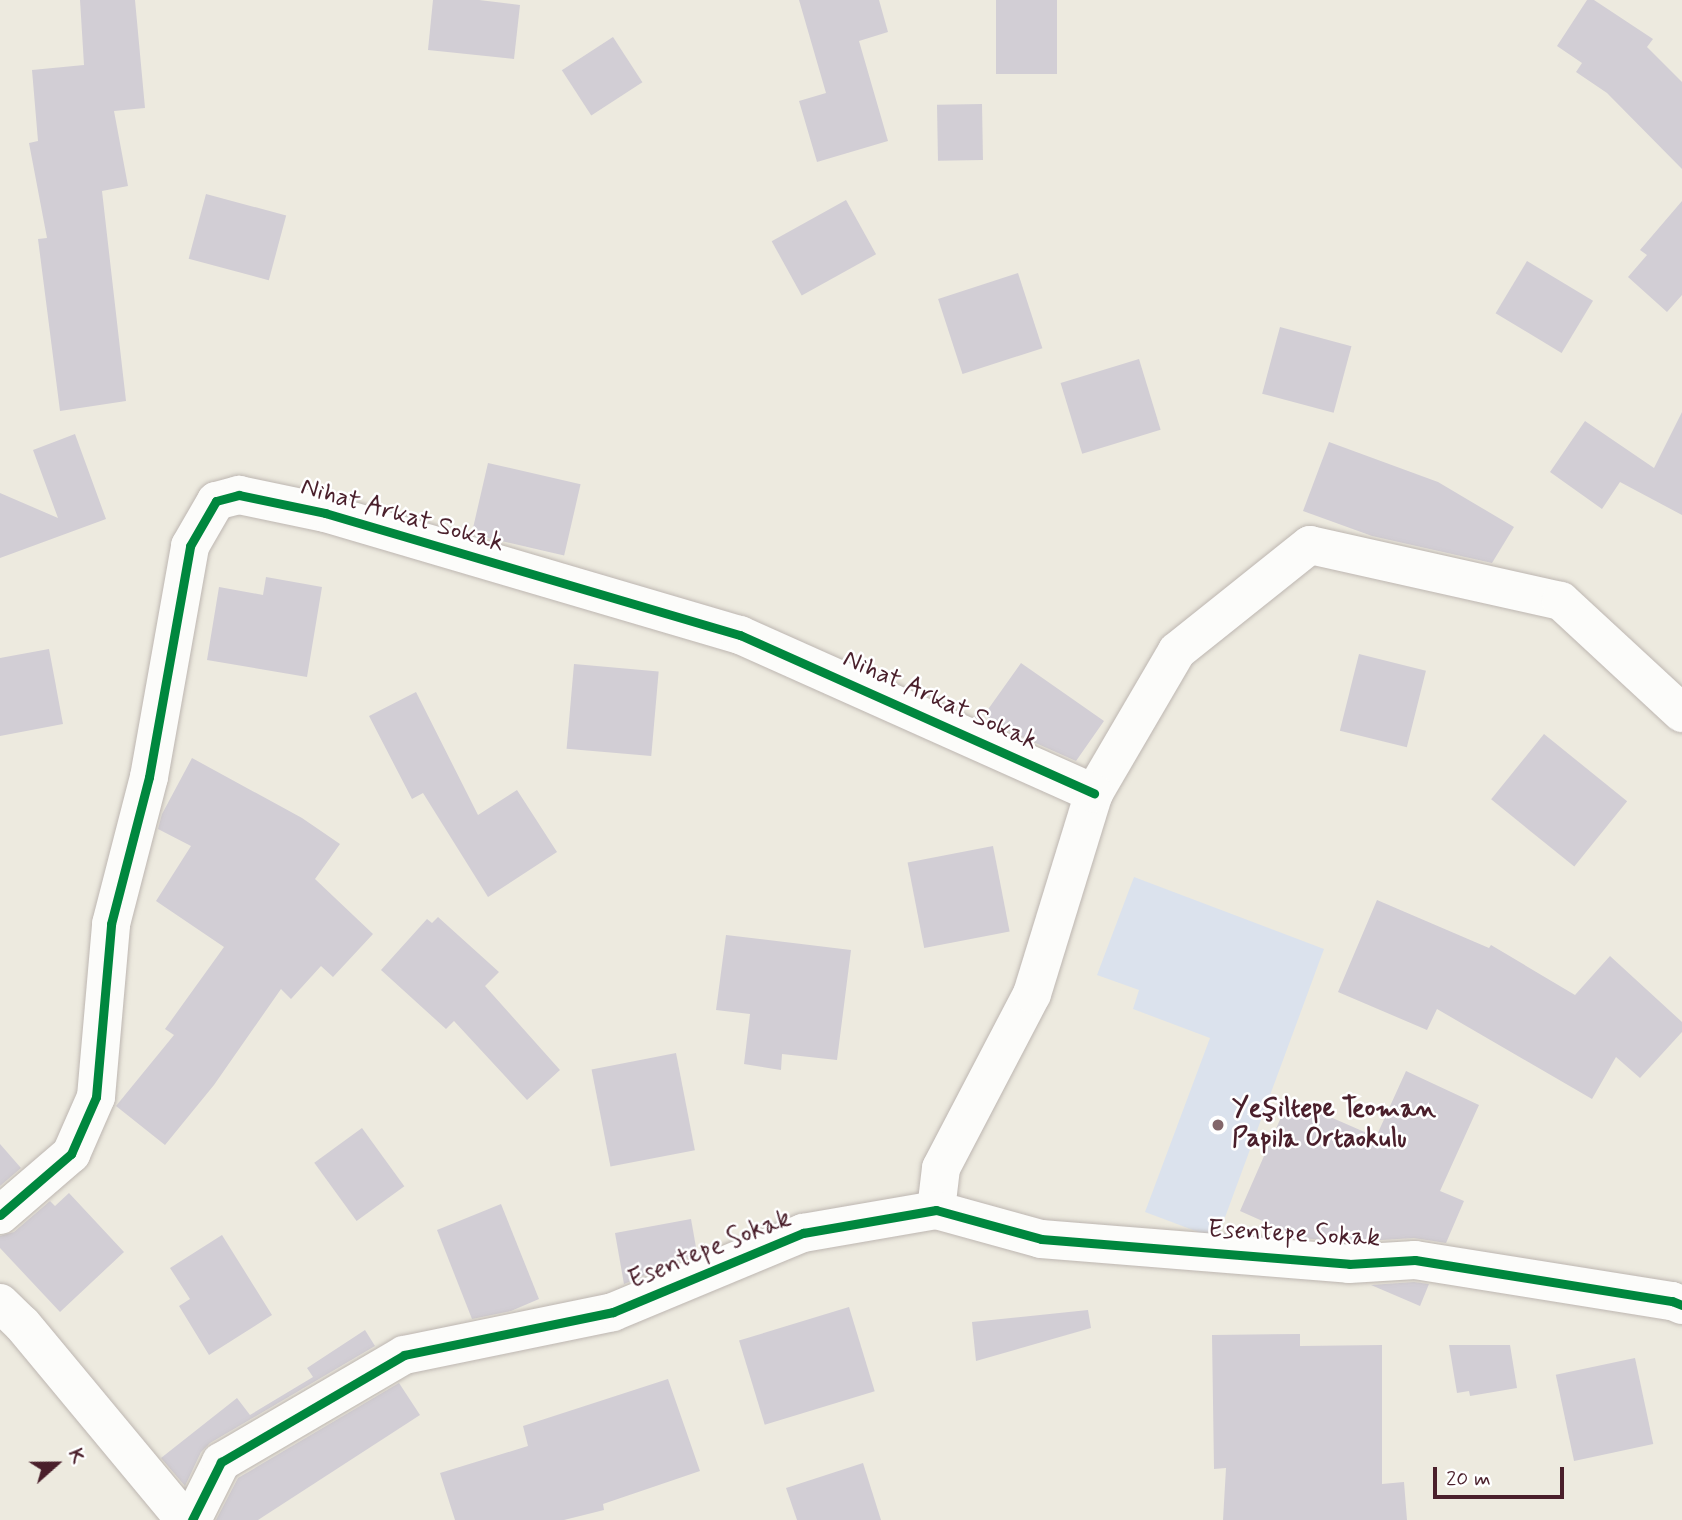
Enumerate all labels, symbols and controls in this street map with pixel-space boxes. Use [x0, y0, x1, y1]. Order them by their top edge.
street label: Nihat Arkat Sokak [298, 472, 506, 560]
street label: Nihat Arkat Sokak [839, 645, 1041, 757]
place label: Yeşiltepe Teoman Papila Ortaokulu [1232, 1094, 1436, 1156]
marker: Yeşiltepe Teoman Papila Ortaokulu [1210, 1117, 1226, 1133]
street label: Esentepe Sokak [624, 1203, 796, 1297]
street label: Esentepe Sokak [1207, 1215, 1381, 1255]
north arrow [21, 1429, 91, 1499]
text: K [62, 1446, 90, 1467]
scale bar [1437, 1454, 1568, 1498]
text: 20 m [1446, 1465, 1491, 1493]

